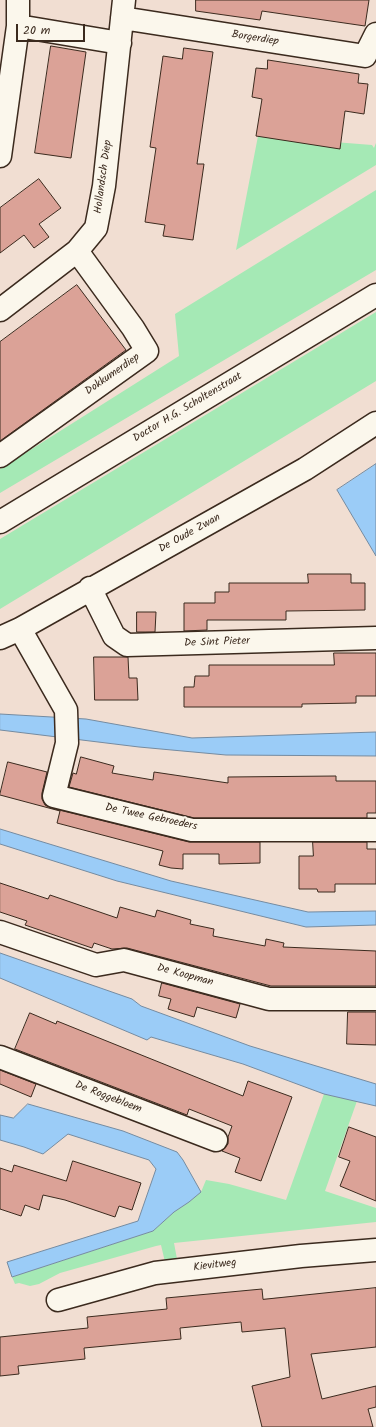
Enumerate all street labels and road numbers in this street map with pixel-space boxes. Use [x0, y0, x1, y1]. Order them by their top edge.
street label: Borgerdiep [230, 29, 280, 49]
street label: Hollandsch Diep [92, 139, 116, 215]
street label: Dokkumerdiep [83, 351, 143, 399]
street label: Doctor H.G. Scholtenstraat [131, 370, 245, 446]
street label: De Oude Zwan [157, 512, 223, 556]
street label: De Sint Pieter [184, 635, 250, 651]
street label: De Twee Gebroeders [104, 802, 198, 834]
street label: De Koopman [155, 962, 215, 990]
street label: De Roggebloem [73, 1079, 143, 1117]
street label: Kievitweg [193, 1257, 237, 1275]

